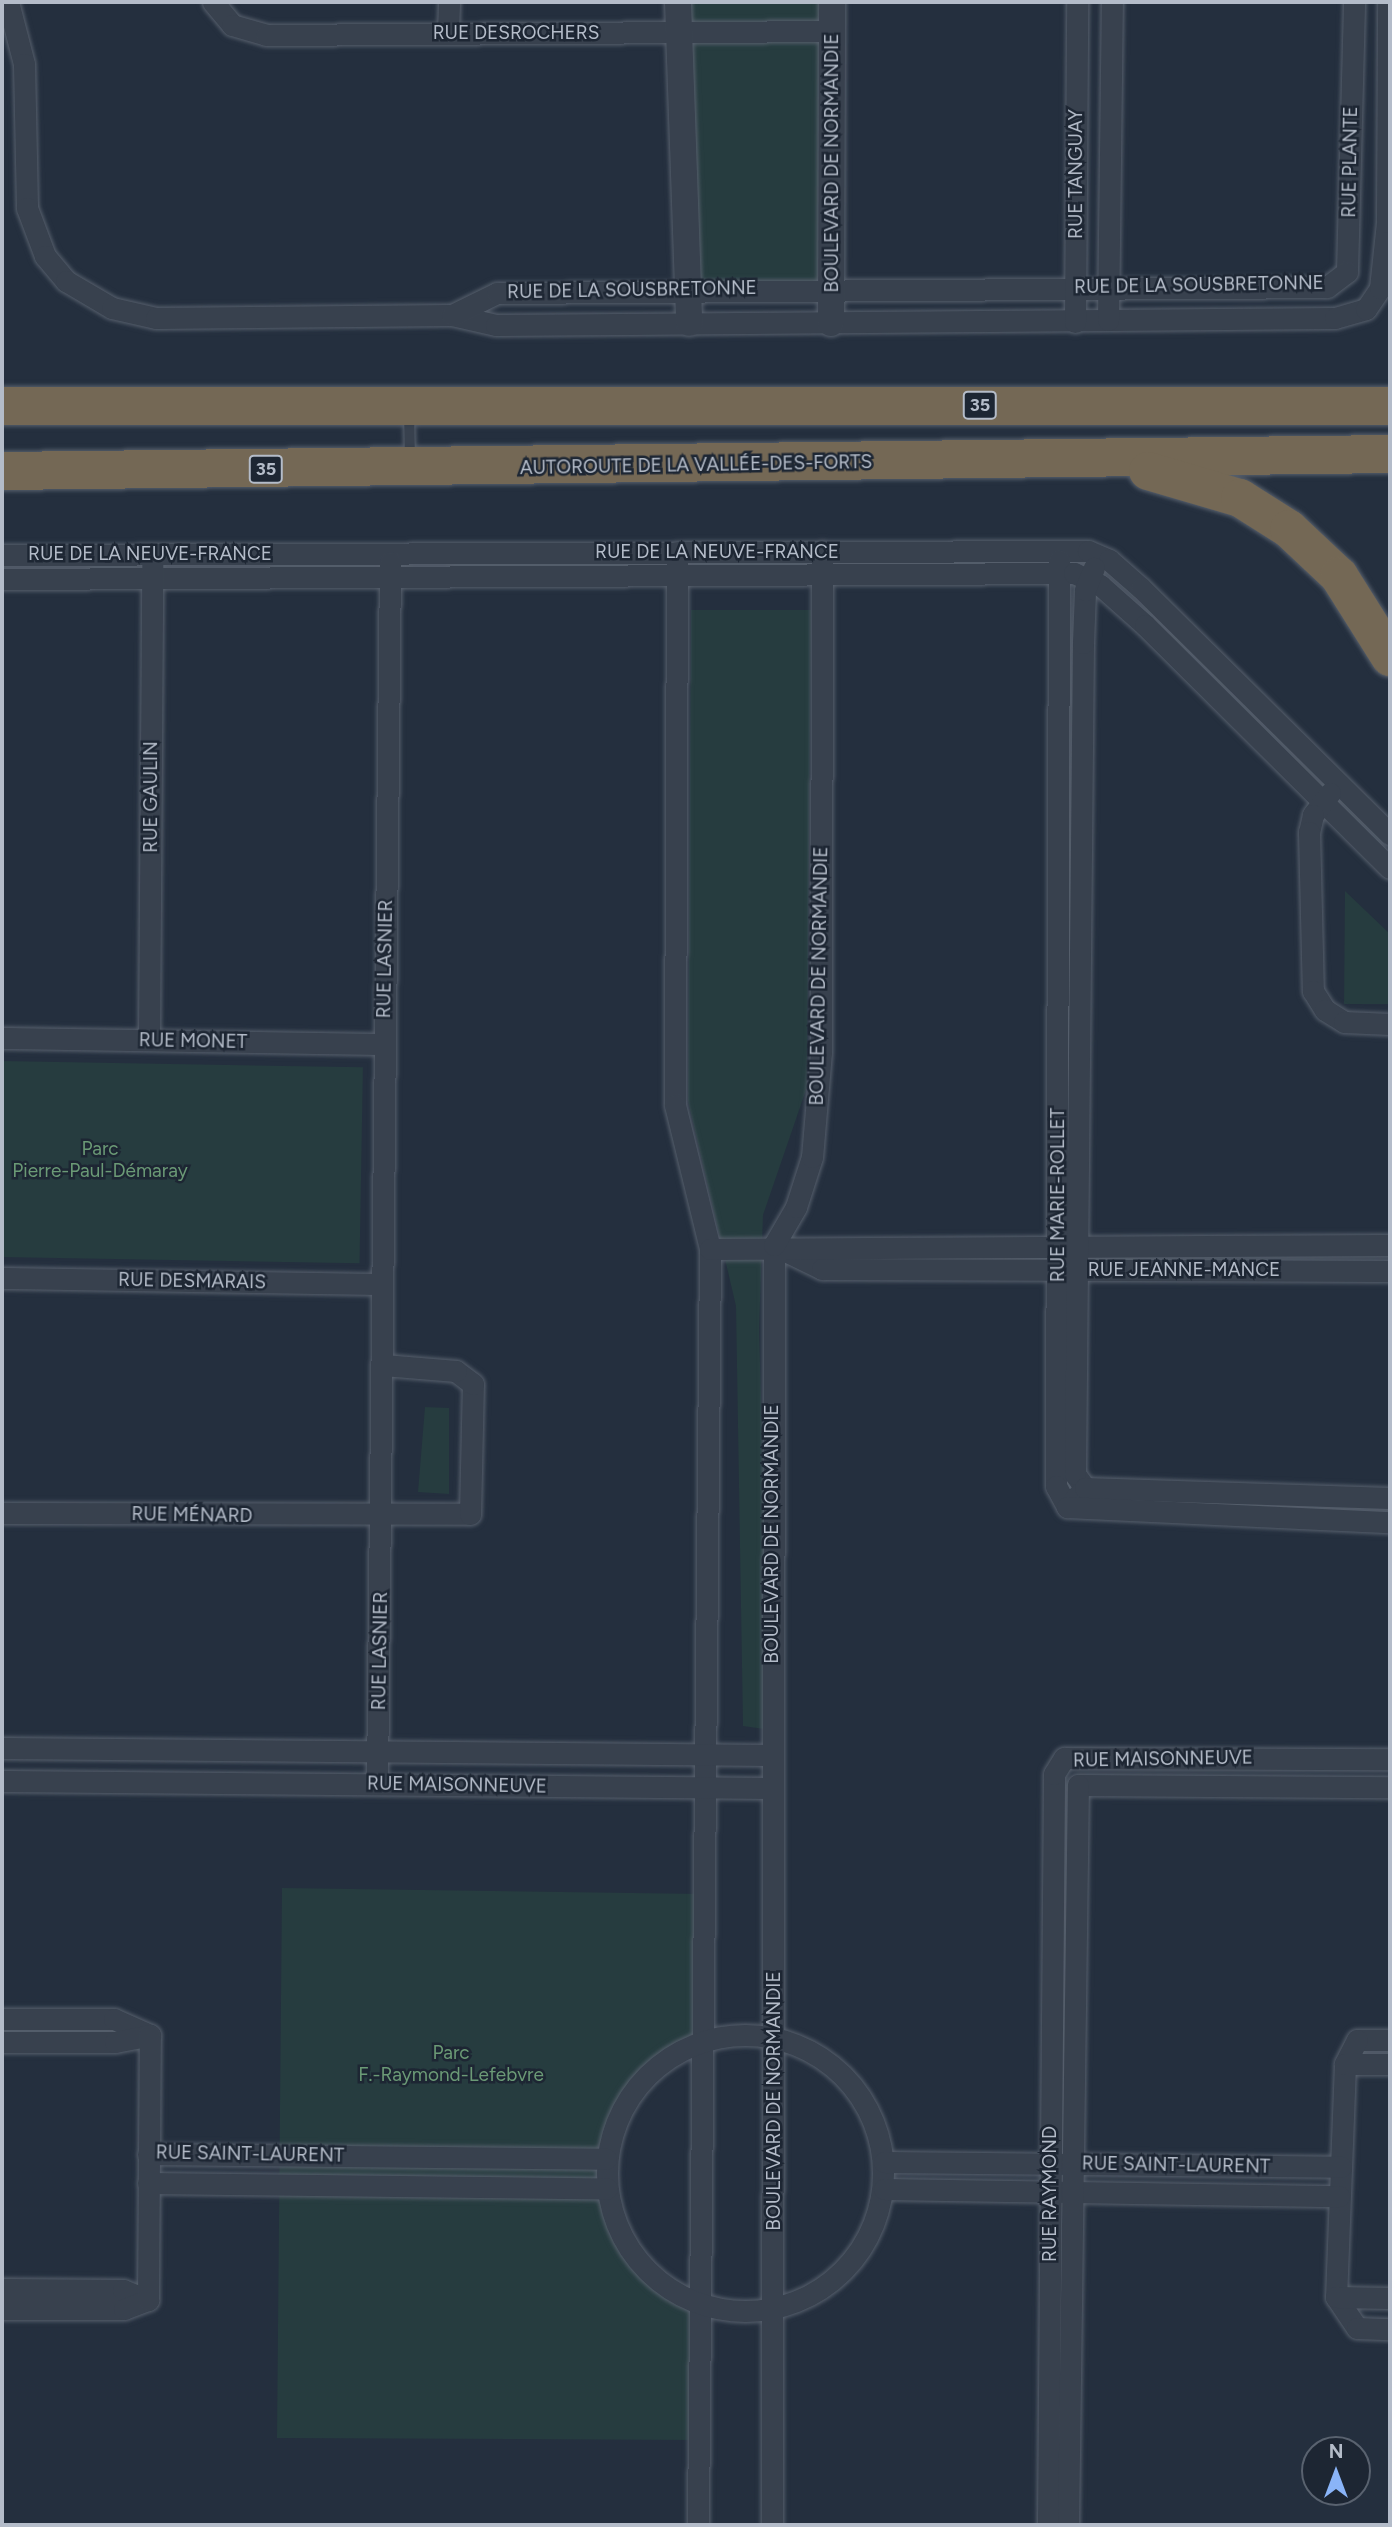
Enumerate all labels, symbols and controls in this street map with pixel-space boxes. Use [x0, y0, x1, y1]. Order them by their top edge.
street label: RUE DESROCHERS [433, 22, 599, 44]
street label: BOULEVARD DE NORMANDIE [821, 33, 843, 293]
street label: RUE PLANTE [1338, 106, 1362, 218]
street label: RUE TANGUAY [1065, 109, 1087, 239]
street label: RUE DE LA SOUSBRETONNE [1074, 271, 1324, 299]
street label: RUE DE LA SOUSBRETONNE [507, 276, 757, 304]
road number: 35 [962, 390, 998, 419]
street label: AUTOROUTE DE LA VALLÉE-DES-FORTS [520, 451, 872, 479]
road number: 35 [248, 454, 284, 484]
street label: RUE DE LA NEUVE-FRANCE [595, 541, 839, 563]
street label: RUE DE LA NEUVE-FRANCE [28, 543, 272, 565]
street label: RUE GAULIN [140, 741, 162, 853]
street label: BOULEVARD DE NORMANDIE [805, 846, 833, 1106]
street label: RUE LASNIER [373, 899, 397, 1019]
street label: RUE MONET [139, 1029, 247, 1053]
street label: RUE MARIE-ROLLET [1047, 1108, 1069, 1282]
park label: Parc Pierre-Paul-Démaray [12, 1138, 188, 1182]
street label: RUE JEANNE-MANCE [1088, 1259, 1280, 1281]
street label: RUE DESMARAIS [118, 1268, 266, 1294]
street label: BOULEVARD DE NORMANDIE [761, 1404, 783, 1664]
street label: RUE MÉNARD [131, 1503, 253, 1527]
street label: RUE LASNIER [368, 1591, 392, 1711]
street label: RUE MAISONNEUVE [1073, 1746, 1253, 1772]
street label: RUE MAISONNEUVE [367, 1772, 547, 1798]
street label: BOULEVARD DE NORMANDIE [763, 1971, 785, 2231]
park label: Parc F.-Raymond-Lefebvre [358, 2042, 544, 2086]
street label: RUE RAYMOND [1039, 2126, 1061, 2262]
street label: RUE SAINT-LAURENT [156, 2141, 344, 2167]
street label: RUE SAINT-LAURENT [1082, 2152, 1270, 2178]
north arrow [1301, 2436, 1371, 2506]
text: N [1329, 2440, 1343, 2463]

